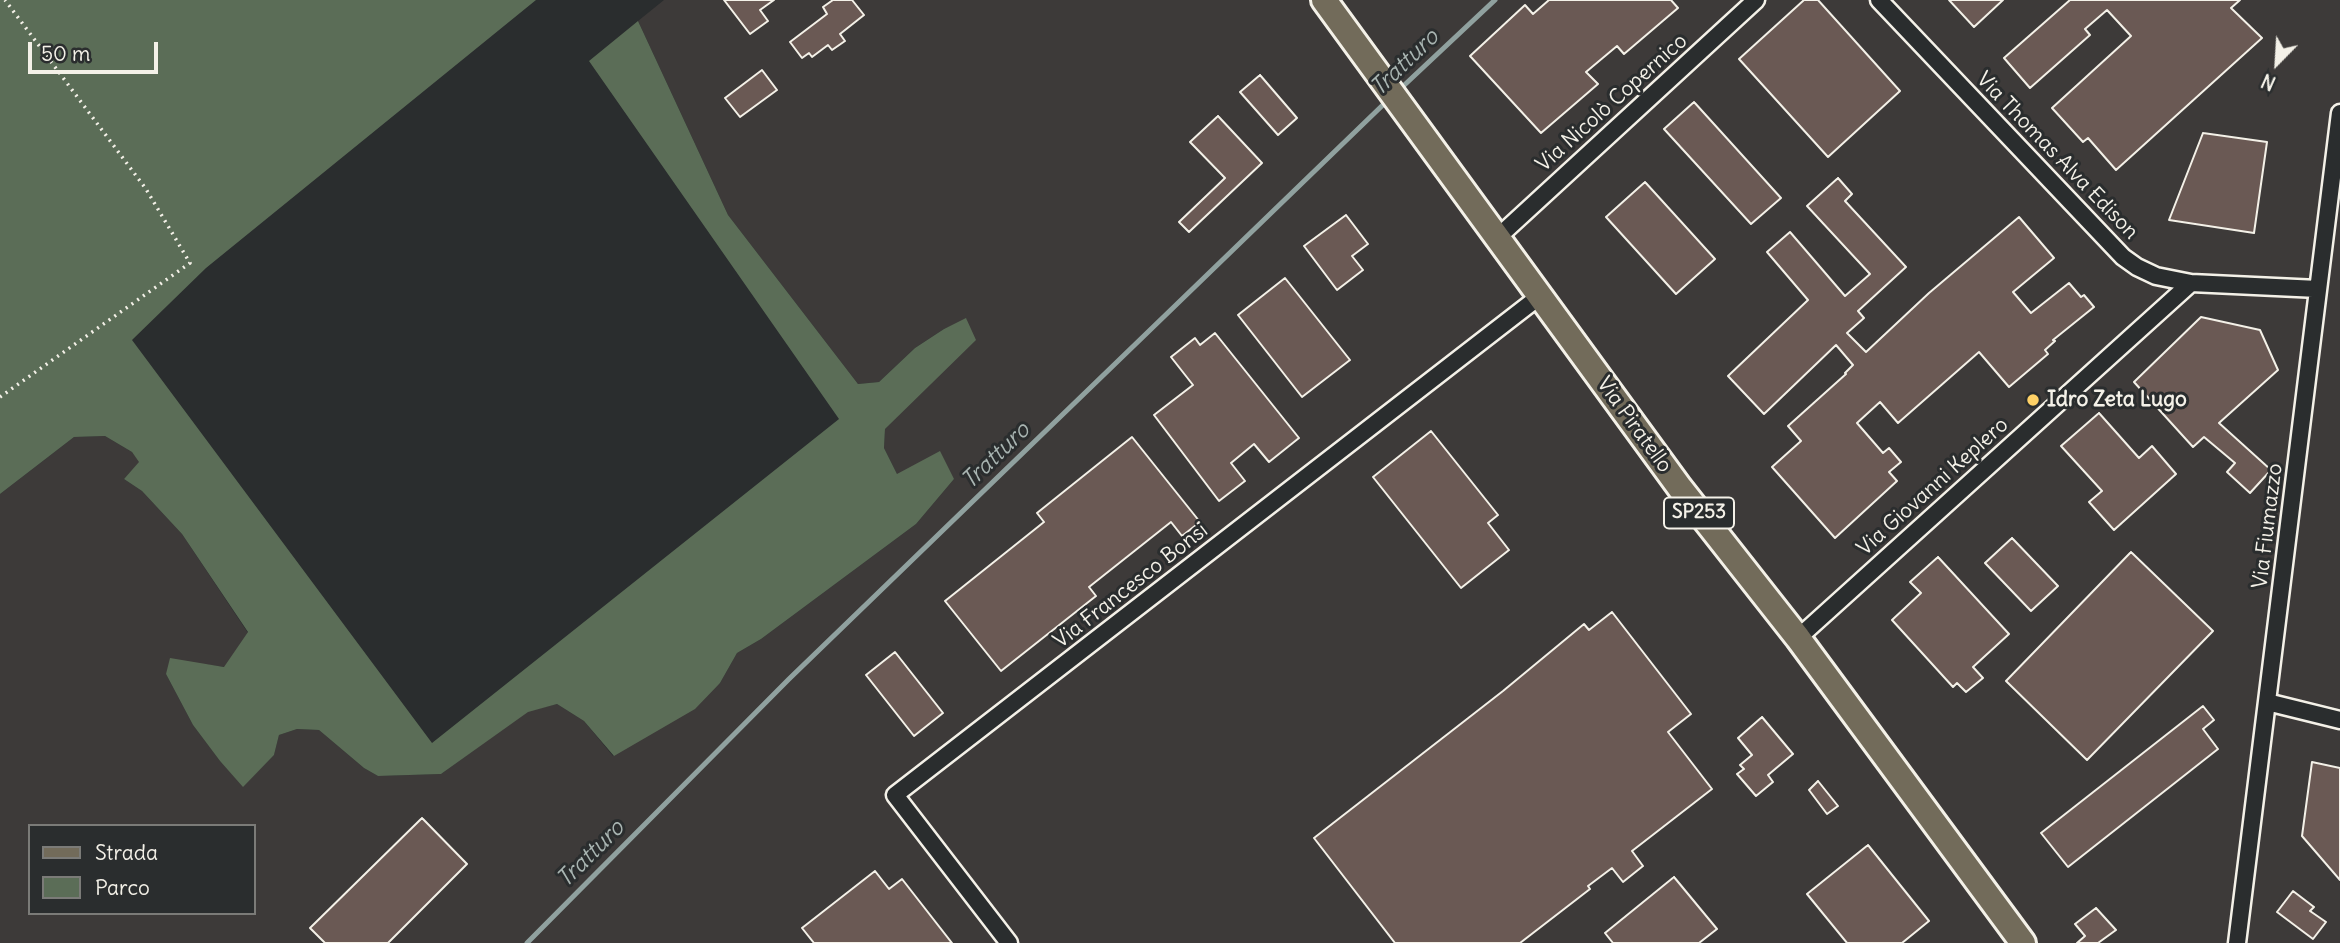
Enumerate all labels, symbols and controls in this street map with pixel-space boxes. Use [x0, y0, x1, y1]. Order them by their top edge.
water label: Tratturo [1365, 24, 1445, 102]
scale bar [32, 28, 161, 72]
north arrow [2242, 28, 2312, 98]
street label: Via Nicolò Copernico [1531, 29, 1693, 177]
text: 50 m [41, 40, 90, 67]
street label: Via Thomas Alva Edison [1971, 67, 2143, 245]
text: N [2258, 69, 2279, 96]
street label: Via Piratello [1591, 372, 1677, 478]
place label: Idro Zeta Lugo [2047, 387, 2187, 413]
marker: Idro Zeta Lugo [2025, 392, 2041, 408]
street label: Via Giovanni Keplero [1852, 413, 2014, 561]
water label: Tratturo [956, 417, 1036, 495]
street label: Via Fiumazzo [2248, 462, 2288, 590]
road number: SP253 [1664, 498, 1734, 528]
street label: Via Francesco Bonsi [1049, 518, 1213, 654]
water label: Tratturo [552, 815, 630, 893]
legend [28, 824, 256, 915]
text: Strada [95, 839, 158, 866]
text: Parco [95, 874, 150, 901]

